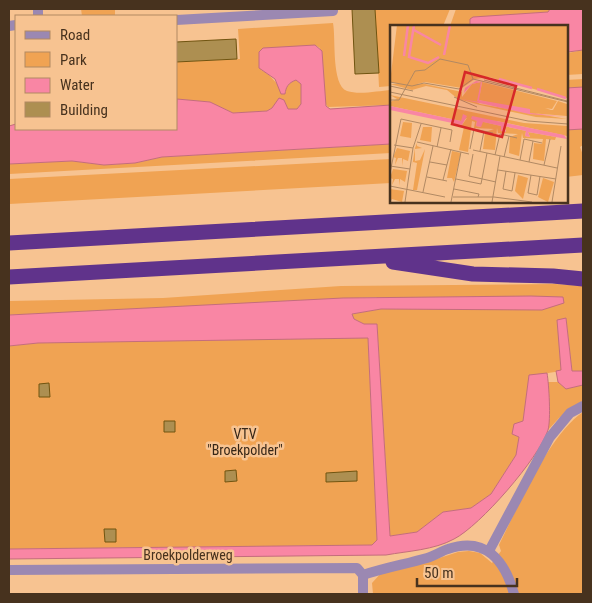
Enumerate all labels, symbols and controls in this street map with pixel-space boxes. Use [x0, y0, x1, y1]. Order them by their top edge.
legend [15, 15, 178, 130]
inset map [390, 25, 567, 202]
text: Road [60, 26, 90, 44]
text: Park [60, 51, 87, 69]
text: Water [60, 76, 95, 94]
text: Building [60, 101, 108, 119]
park label: VTV "Broekpolder" [207, 426, 283, 458]
street label: Broekpolderweg [143, 547, 233, 563]
scale bar [417, 556, 517, 588]
text: 50 m [424, 564, 454, 582]

